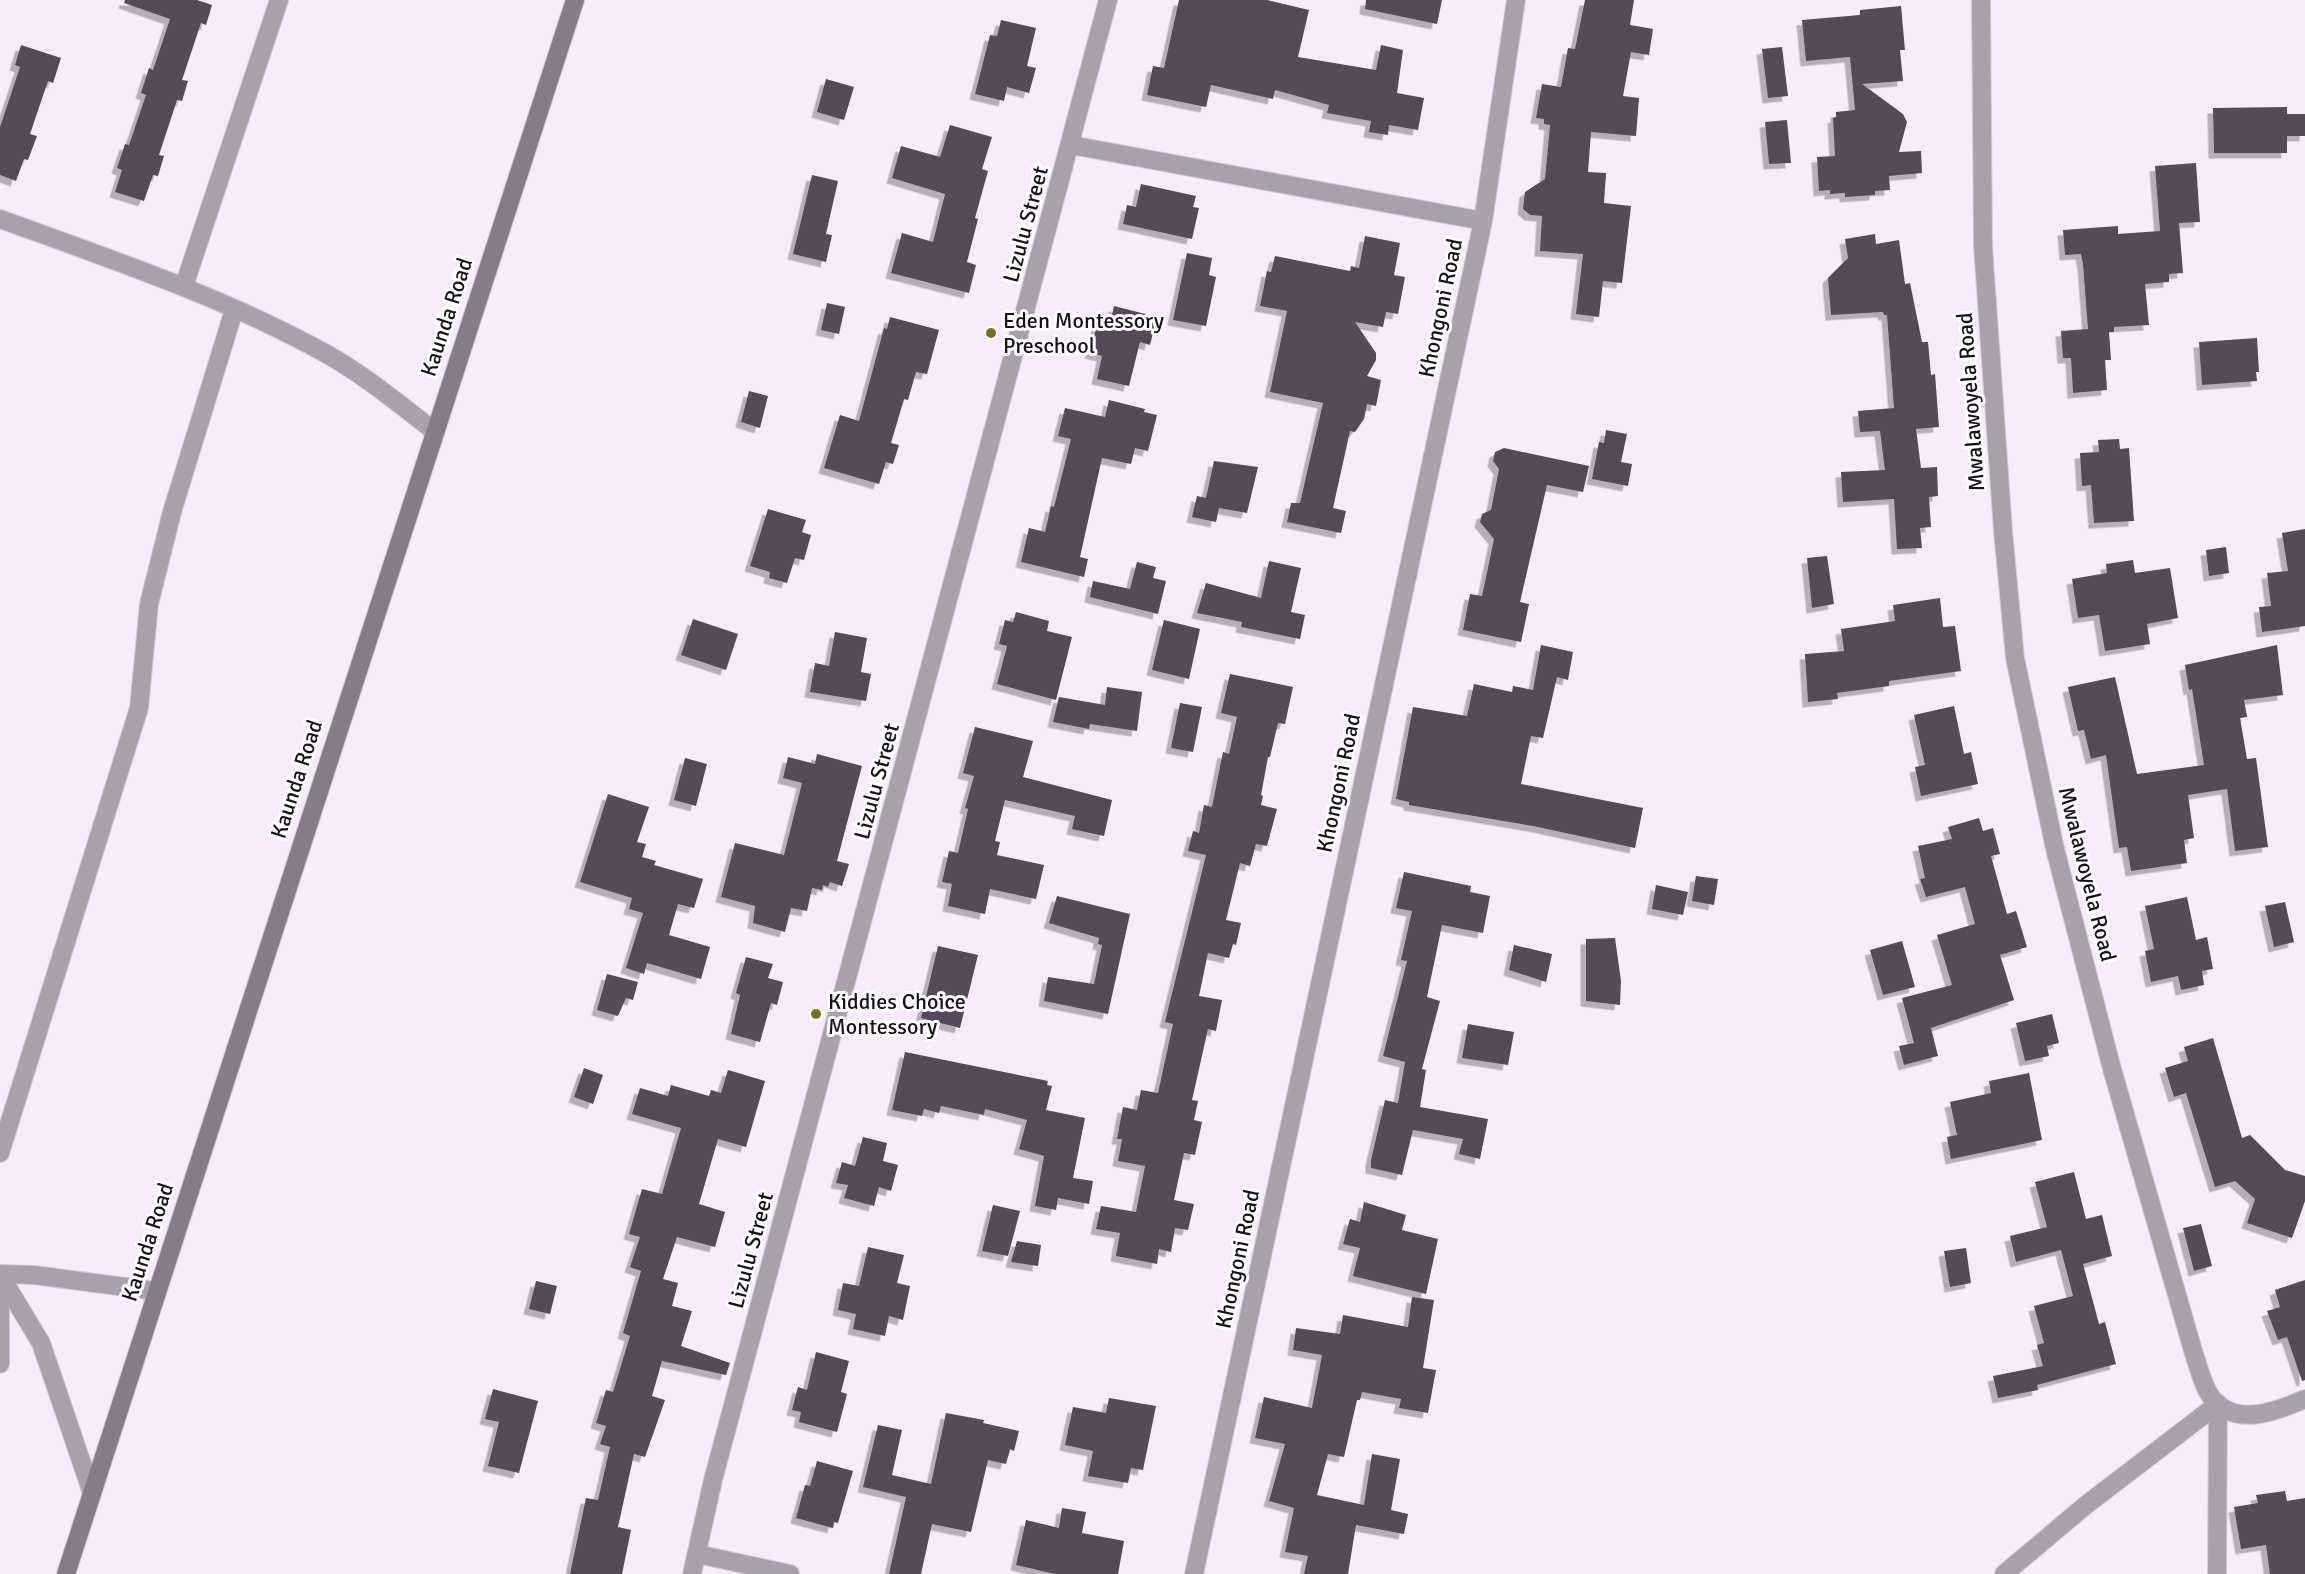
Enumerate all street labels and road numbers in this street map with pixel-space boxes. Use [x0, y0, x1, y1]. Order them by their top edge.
street label: Lizulu Street [997, 163, 1054, 285]
street label: Khongoni Road [1413, 236, 1468, 380]
street label: Kaunda Road [415, 254, 478, 380]
street label: Mwalawoyela Road [1951, 312, 1990, 492]
street label: Khongoni Road [1311, 711, 1366, 855]
street label: Kaunda Road [265, 716, 328, 842]
street label: Lizulu Street [848, 720, 905, 842]
street label: Mwalawoyela Road [2053, 784, 2122, 964]
street label: Kaunda Road [116, 1179, 179, 1305]
street label: Khongoni Road [1210, 1187, 1265, 1331]
street label: Lizulu Street [722, 1189, 779, 1311]

